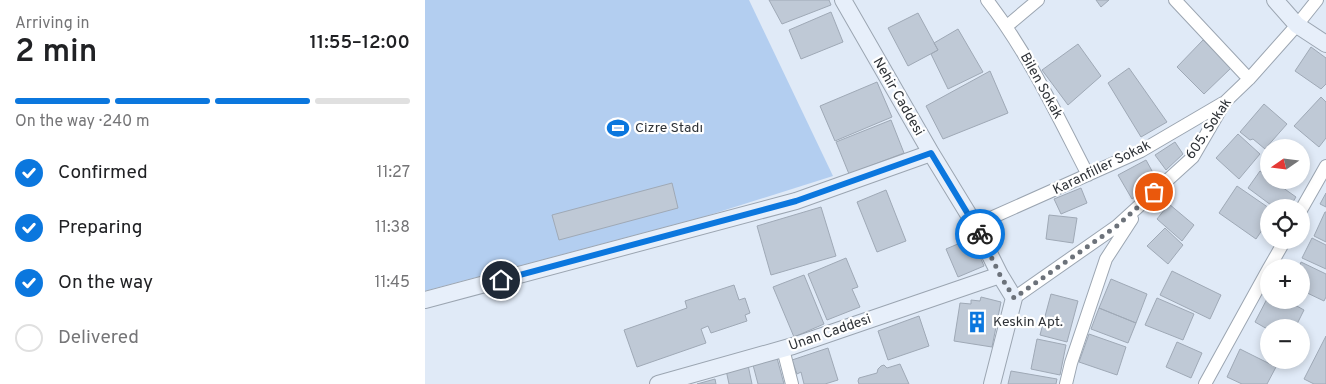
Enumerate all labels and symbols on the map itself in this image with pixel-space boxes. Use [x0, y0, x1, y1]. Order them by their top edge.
street label: Bilen Sokak [1016, 50, 1066, 122]
street label: Nehir Caddesi [869, 55, 927, 139]
street label: 605. Sokak [1182, 95, 1236, 163]
sports icon: Cizre Stadı [605, 115, 631, 141]
place label: Cizre Stadı [635, 120, 703, 137]
street label: Karanfiller Sokak [1050, 137, 1154, 199]
north arrow [1260, 139, 1310, 189]
pin [1133, 171, 1175, 213]
courier [955, 209, 1005, 259]
pin [480, 259, 522, 301]
building icon: Keskin Apt. [964, 309, 990, 335]
street label: Unan Caddesi [786, 311, 874, 355]
place label: Keskin Apt. [993, 314, 1063, 331]

